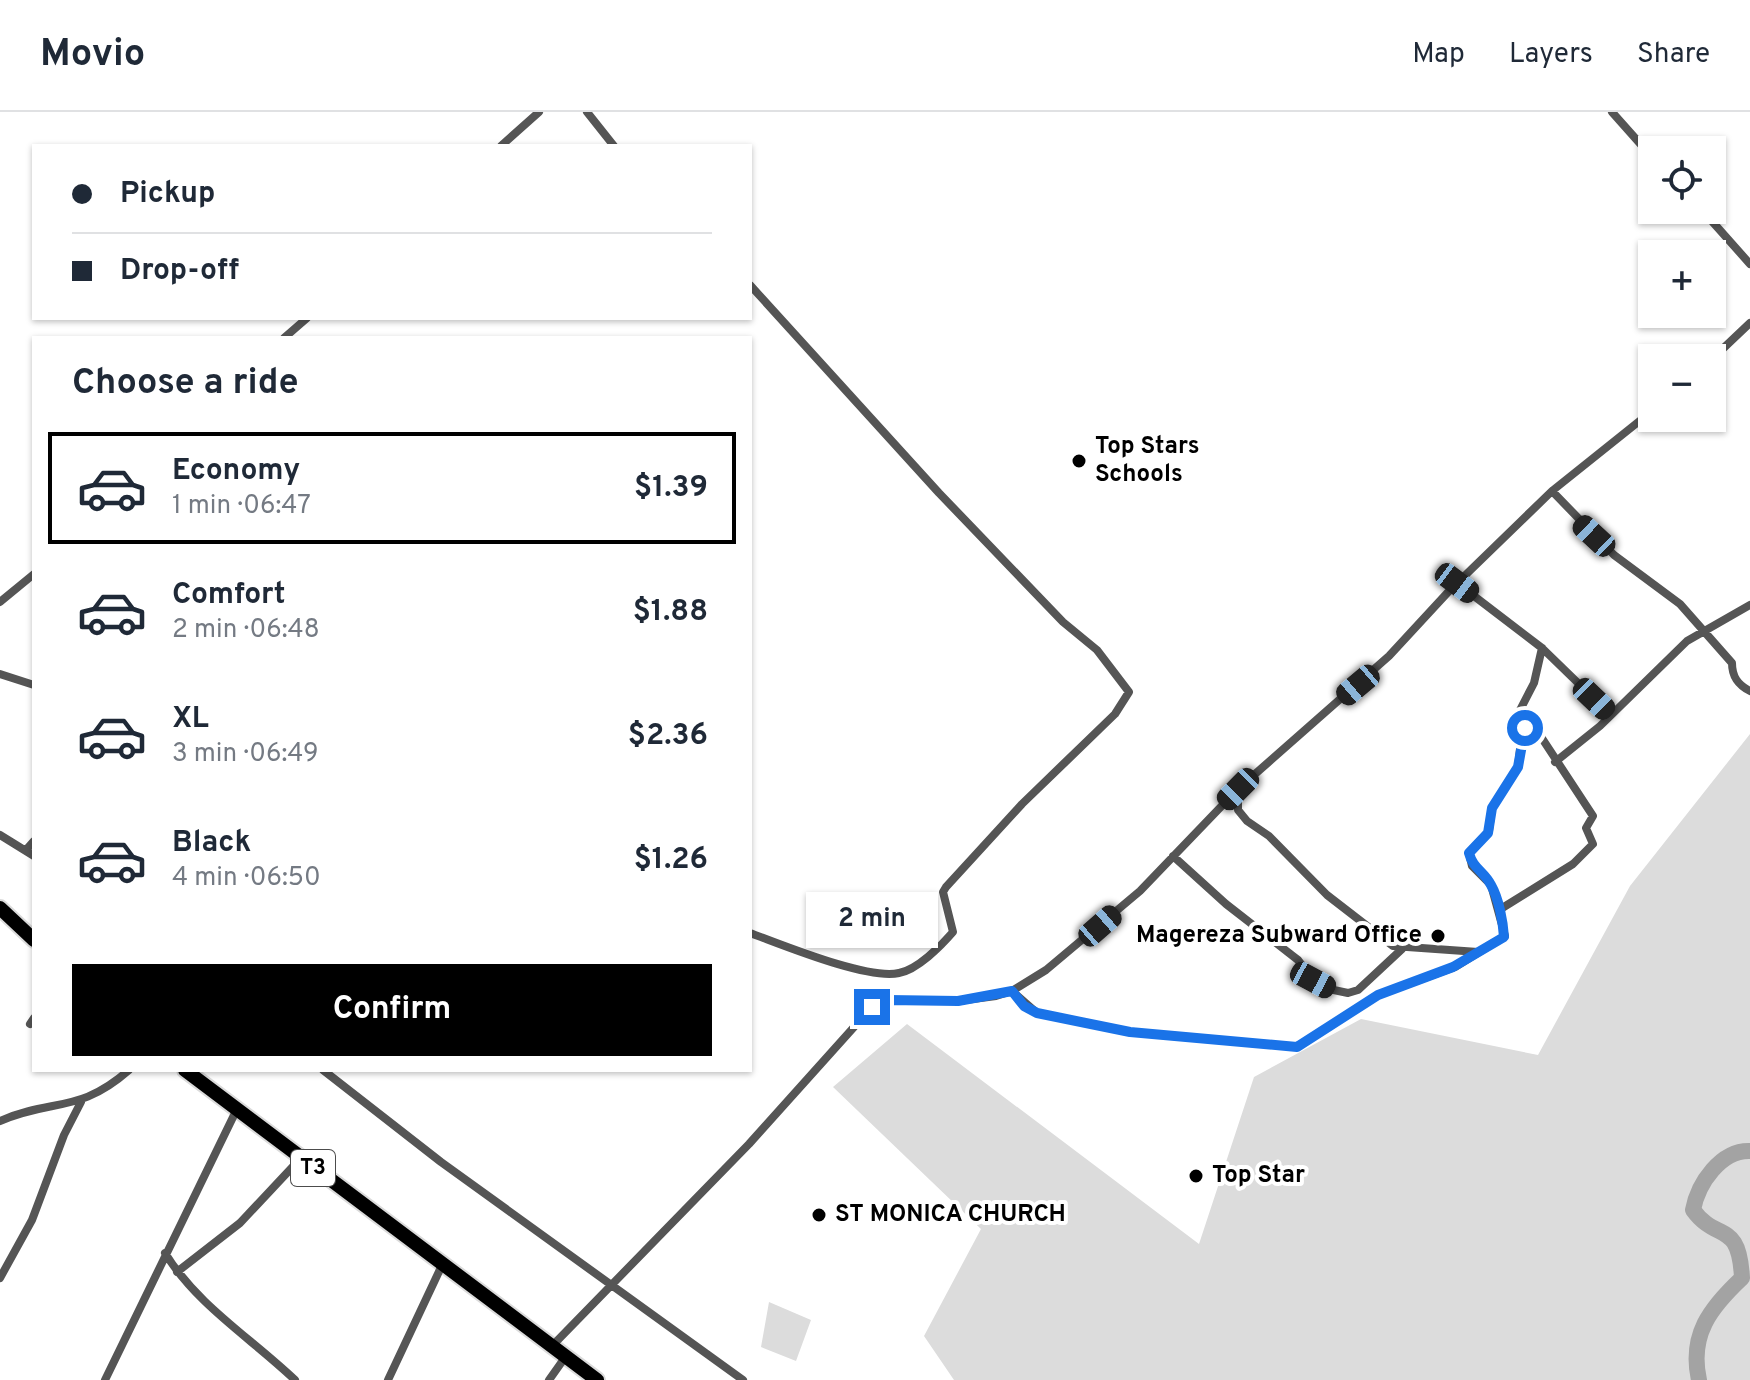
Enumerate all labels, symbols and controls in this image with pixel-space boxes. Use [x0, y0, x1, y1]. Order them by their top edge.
text: Movio [40, 31, 145, 80]
text: Map [1412, 37, 1465, 73]
text: Layers [1509, 37, 1593, 73]
text: Share [1637, 37, 1710, 73]
map controls [1638, 136, 1726, 432]
button: locate [1638, 136, 1726, 224]
text: Pickup [120, 176, 215, 213]
button: + [1638, 240, 1726, 328]
text: Drop-off [120, 253, 239, 290]
button: − [1638, 344, 1726, 432]
text: Choose a ride [72, 361, 298, 407]
place label: Top Stars Schools [1095, 432, 1199, 490]
icon: car [76, 452, 148, 524]
marker: Top Stars Schools [1070, 452, 1088, 470]
text: Economy [172, 453, 300, 490]
text: $1.39 [634, 470, 708, 507]
text: 1 min · 06:47 [172, 490, 311, 523]
car [1568, 511, 1620, 561]
car [1431, 559, 1483, 607]
icon: car [76, 576, 148, 648]
text: Comfort [172, 577, 285, 614]
text: $1.88 [633, 594, 708, 631]
text: 2 min · 06:48 [172, 614, 320, 647]
car [1332, 660, 1384, 710]
car [1568, 674, 1620, 724]
icon: car [76, 700, 148, 772]
text: XL [172, 701, 209, 738]
route start [1507, 710, 1543, 746]
text: $2.36 [628, 718, 708, 755]
text: 3 min · 06:49 [172, 738, 319, 771]
car [1213, 764, 1263, 814]
icon: car [76, 824, 148, 896]
text: Black [172, 825, 251, 862]
text: $1.26 [634, 842, 708, 879]
text: 4 min · 06:50 [172, 862, 321, 895]
callout: 2 min [806, 891, 938, 947]
car [1074, 901, 1126, 951]
text: 2 min [838, 903, 906, 936]
place label: Magereza Subward Office [1136, 921, 1422, 951]
marker: Magereza Subward Office [1429, 927, 1447, 945]
car [1286, 958, 1340, 1002]
button: Confirm [72, 964, 712, 1056]
route end [854, 989, 890, 1025]
road number: T3 [291, 1150, 335, 1186]
place label: Top Star [1212, 1161, 1305, 1191]
marker: Top Star [1187, 1167, 1205, 1185]
place label: ST MONICA CHURCH [835, 1200, 1066, 1230]
marker: ST MONICA CHURCH [810, 1206, 828, 1224]

